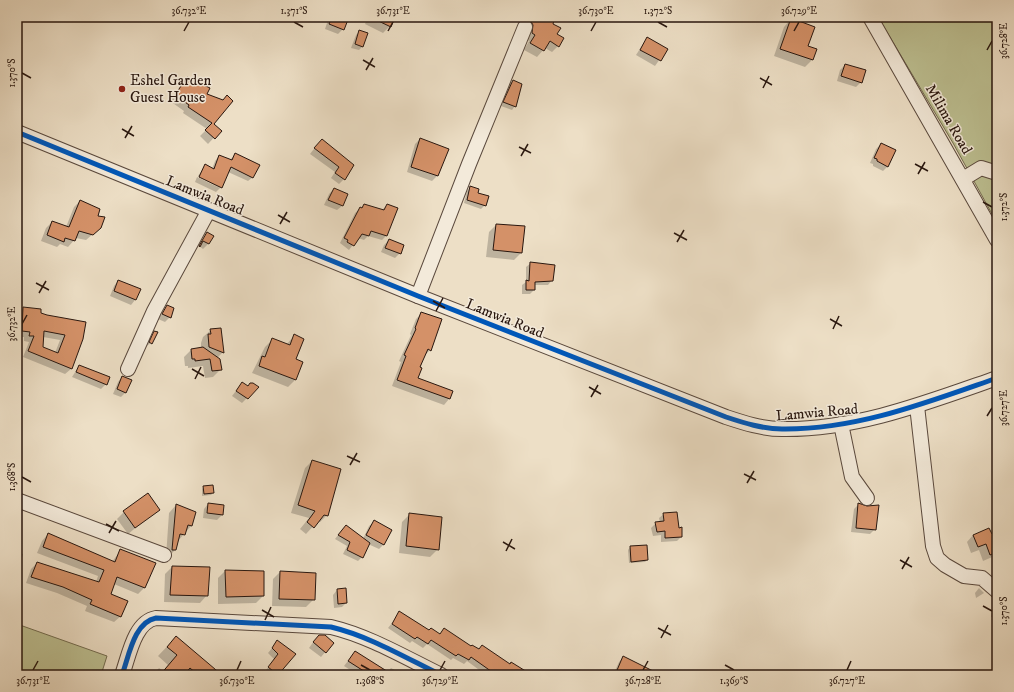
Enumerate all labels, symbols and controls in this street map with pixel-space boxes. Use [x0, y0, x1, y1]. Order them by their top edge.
text: 36.732°E [172, 5, 206, 17]
text: 1.371°S [280, 5, 308, 17]
text: 36.731°E [376, 5, 410, 17]
text: 36.730°E [578, 5, 614, 17]
text: 1.372°S [644, 5, 672, 17]
text: 36.729°E [781, 5, 817, 17]
text: 36.728°E [998, 23, 1010, 59]
text: 1.370°S [6, 59, 18, 87]
place label: Eshel Garden Guest House [130, 71, 211, 107]
street label: Milima Road [921, 81, 977, 158]
marker: Eshel Garden Guest House [117, 84, 127, 94]
street label: Lamwia Road [163, 171, 247, 220]
text: 1.372°S [998, 193, 1010, 221]
street label: Lamwia Road [463, 294, 547, 343]
text: 36.732°E [6, 307, 18, 341]
text: 36.727°E [998, 390, 1010, 426]
street label: Lamwia Road [775, 399, 859, 426]
text: 1.368°S [6, 463, 18, 491]
text: 1.370°S [998, 597, 1010, 625]
text: 36.731°E [16, 675, 50, 687]
text: 36.730°E [219, 675, 255, 687]
text: 1.368°S [356, 675, 384, 687]
text: 36.729°E [422, 675, 458, 687]
text: 36.728°E [625, 675, 661, 687]
text: 1.369°S [720, 675, 748, 687]
text: 36.727°E [829, 675, 865, 687]

